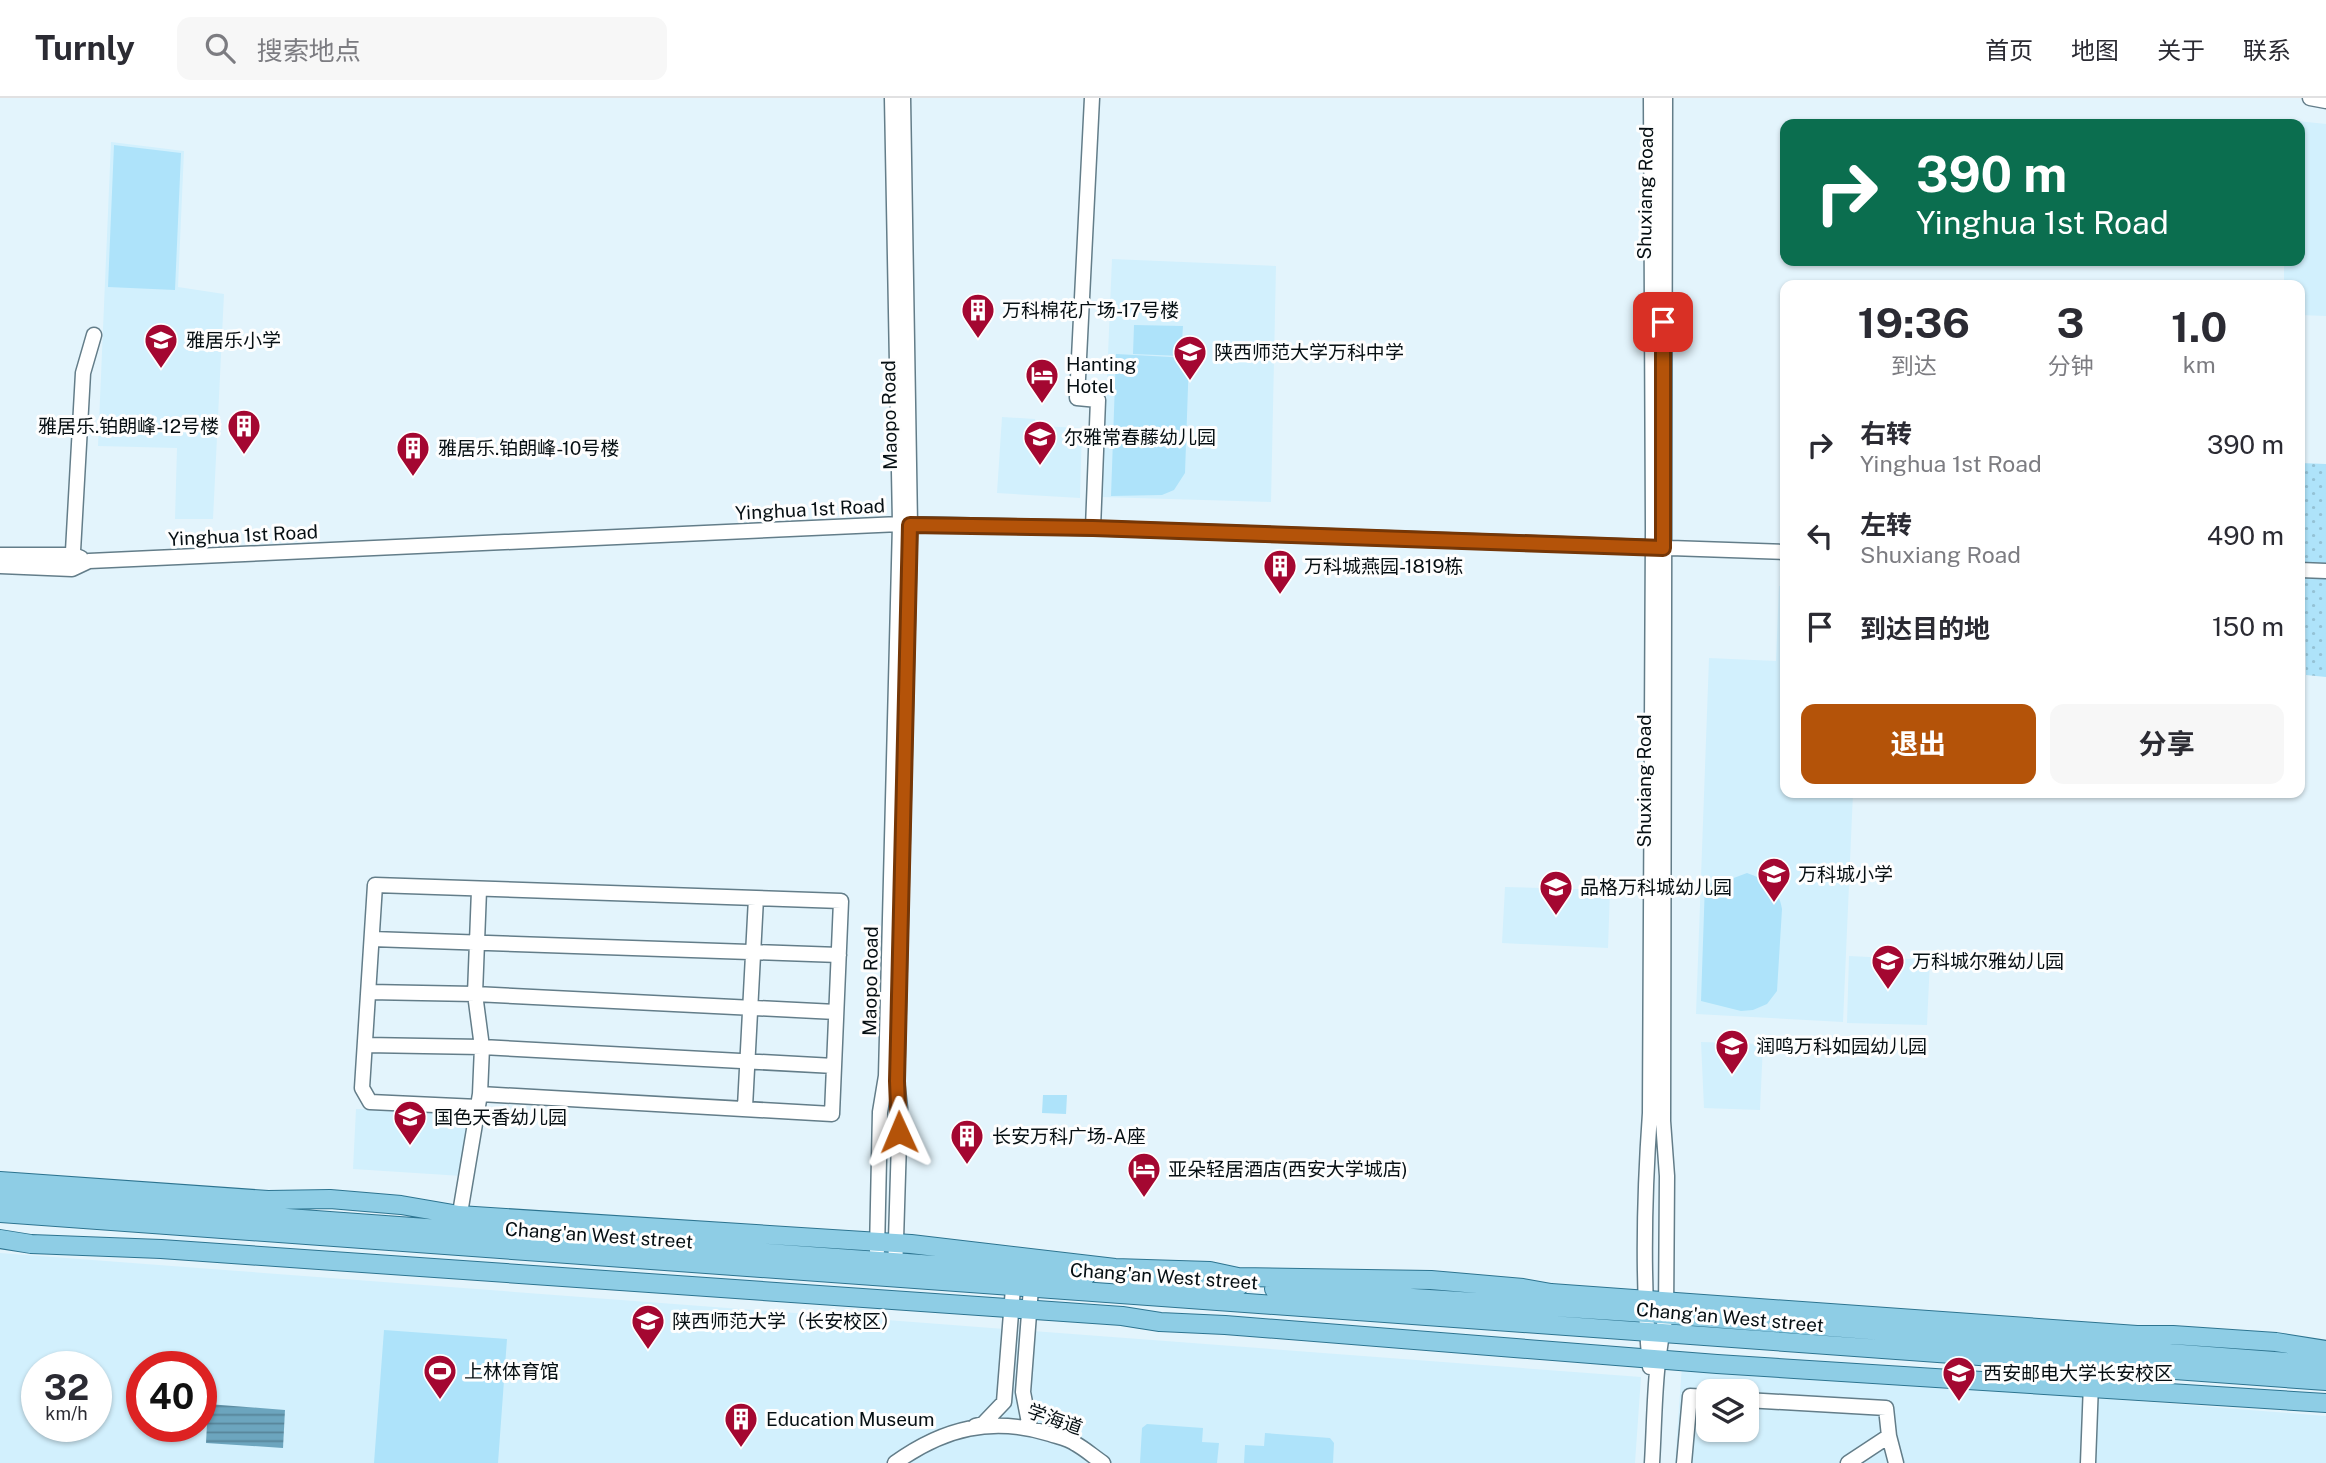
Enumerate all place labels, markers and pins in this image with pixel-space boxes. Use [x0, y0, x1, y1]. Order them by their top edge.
building icon: 万科棉花广场-17号楼 [959, 291, 997, 340]
pin [1633, 292, 1693, 352]
place label: 万科棉花广场-17号楼 [1002, 299, 1179, 321]
school or university icon: 雅居乐小学 [142, 321, 180, 370]
place label: 雅居乐小学 [186, 329, 281, 351]
school or university icon: 陕西师范大学万科中学 [1171, 333, 1209, 382]
place label: 陕西师范大学万科中学 [1214, 341, 1404, 363]
place label: Hanting Hotel [1066, 353, 1137, 397]
hotel icon: Hanting Hotel [1023, 356, 1061, 405]
building icon: 雅居乐.铂朗峰-12号楼 [225, 407, 263, 456]
place label: 雅居乐.铂朗峰-12号楼 [38, 415, 219, 437]
school or university icon: 尔雅常春藤幼儿园 [1021, 418, 1059, 467]
place label: 尔雅常春藤幼儿园 [1064, 426, 1216, 448]
building icon: 雅居乐.铂朗峰-10号楼 [394, 429, 432, 478]
place label: 雅居乐.铂朗峰-10号楼 [438, 437, 619, 459]
building icon: 万科城燕园-1819栋 [1261, 547, 1299, 596]
place label: 万科城燕园-1819栋 [1304, 555, 1463, 577]
school or university icon: 万科城小学 [1755, 855, 1793, 904]
place label: 万科城小学 [1798, 863, 1893, 885]
school or university icon: 品格万科城幼儿园 [1537, 868, 1575, 917]
place label: 品格万科城幼儿园 [1580, 876, 1732, 898]
school or university icon: 万科城尔雅幼儿园 [1869, 942, 1907, 991]
place label: 万科城尔雅幼儿园 [1912, 950, 2064, 972]
school or university icon: 润鸣万科如园幼儿园 [1713, 1027, 1751, 1076]
place label: 润鸣万科如园幼儿园 [1756, 1035, 1927, 1057]
school or university icon: 国色天香幼儿园 [391, 1098, 429, 1147]
place label: 国色天香幼儿园 [434, 1106, 567, 1128]
building icon: 长安万科广场-A座 [948, 1117, 986, 1166]
place label: 长安万科广场-A座 [992, 1125, 1146, 1147]
hotel icon: 亚朵轻居酒店(西安大学城店) [1125, 1150, 1163, 1199]
place label: 亚朵轻居酒店(西安大学城店) [1168, 1158, 1408, 1180]
school or university icon: 陕西师范大学（长安校区） [629, 1302, 667, 1351]
place label: 陕西师范大学（长安校区） [672, 1310, 900, 1332]
sports icon: 上林体育馆 [421, 1352, 459, 1401]
school or university icon: 西安邮电大学长安校区 [1940, 1354, 1978, 1403]
place label: 上林体育馆 [464, 1360, 559, 1382]
place label: 西安邮电大学长安校区 [1983, 1362, 2173, 1384]
building icon: Education Museum [722, 1400, 760, 1449]
place label: Education Museum [766, 1408, 935, 1430]

